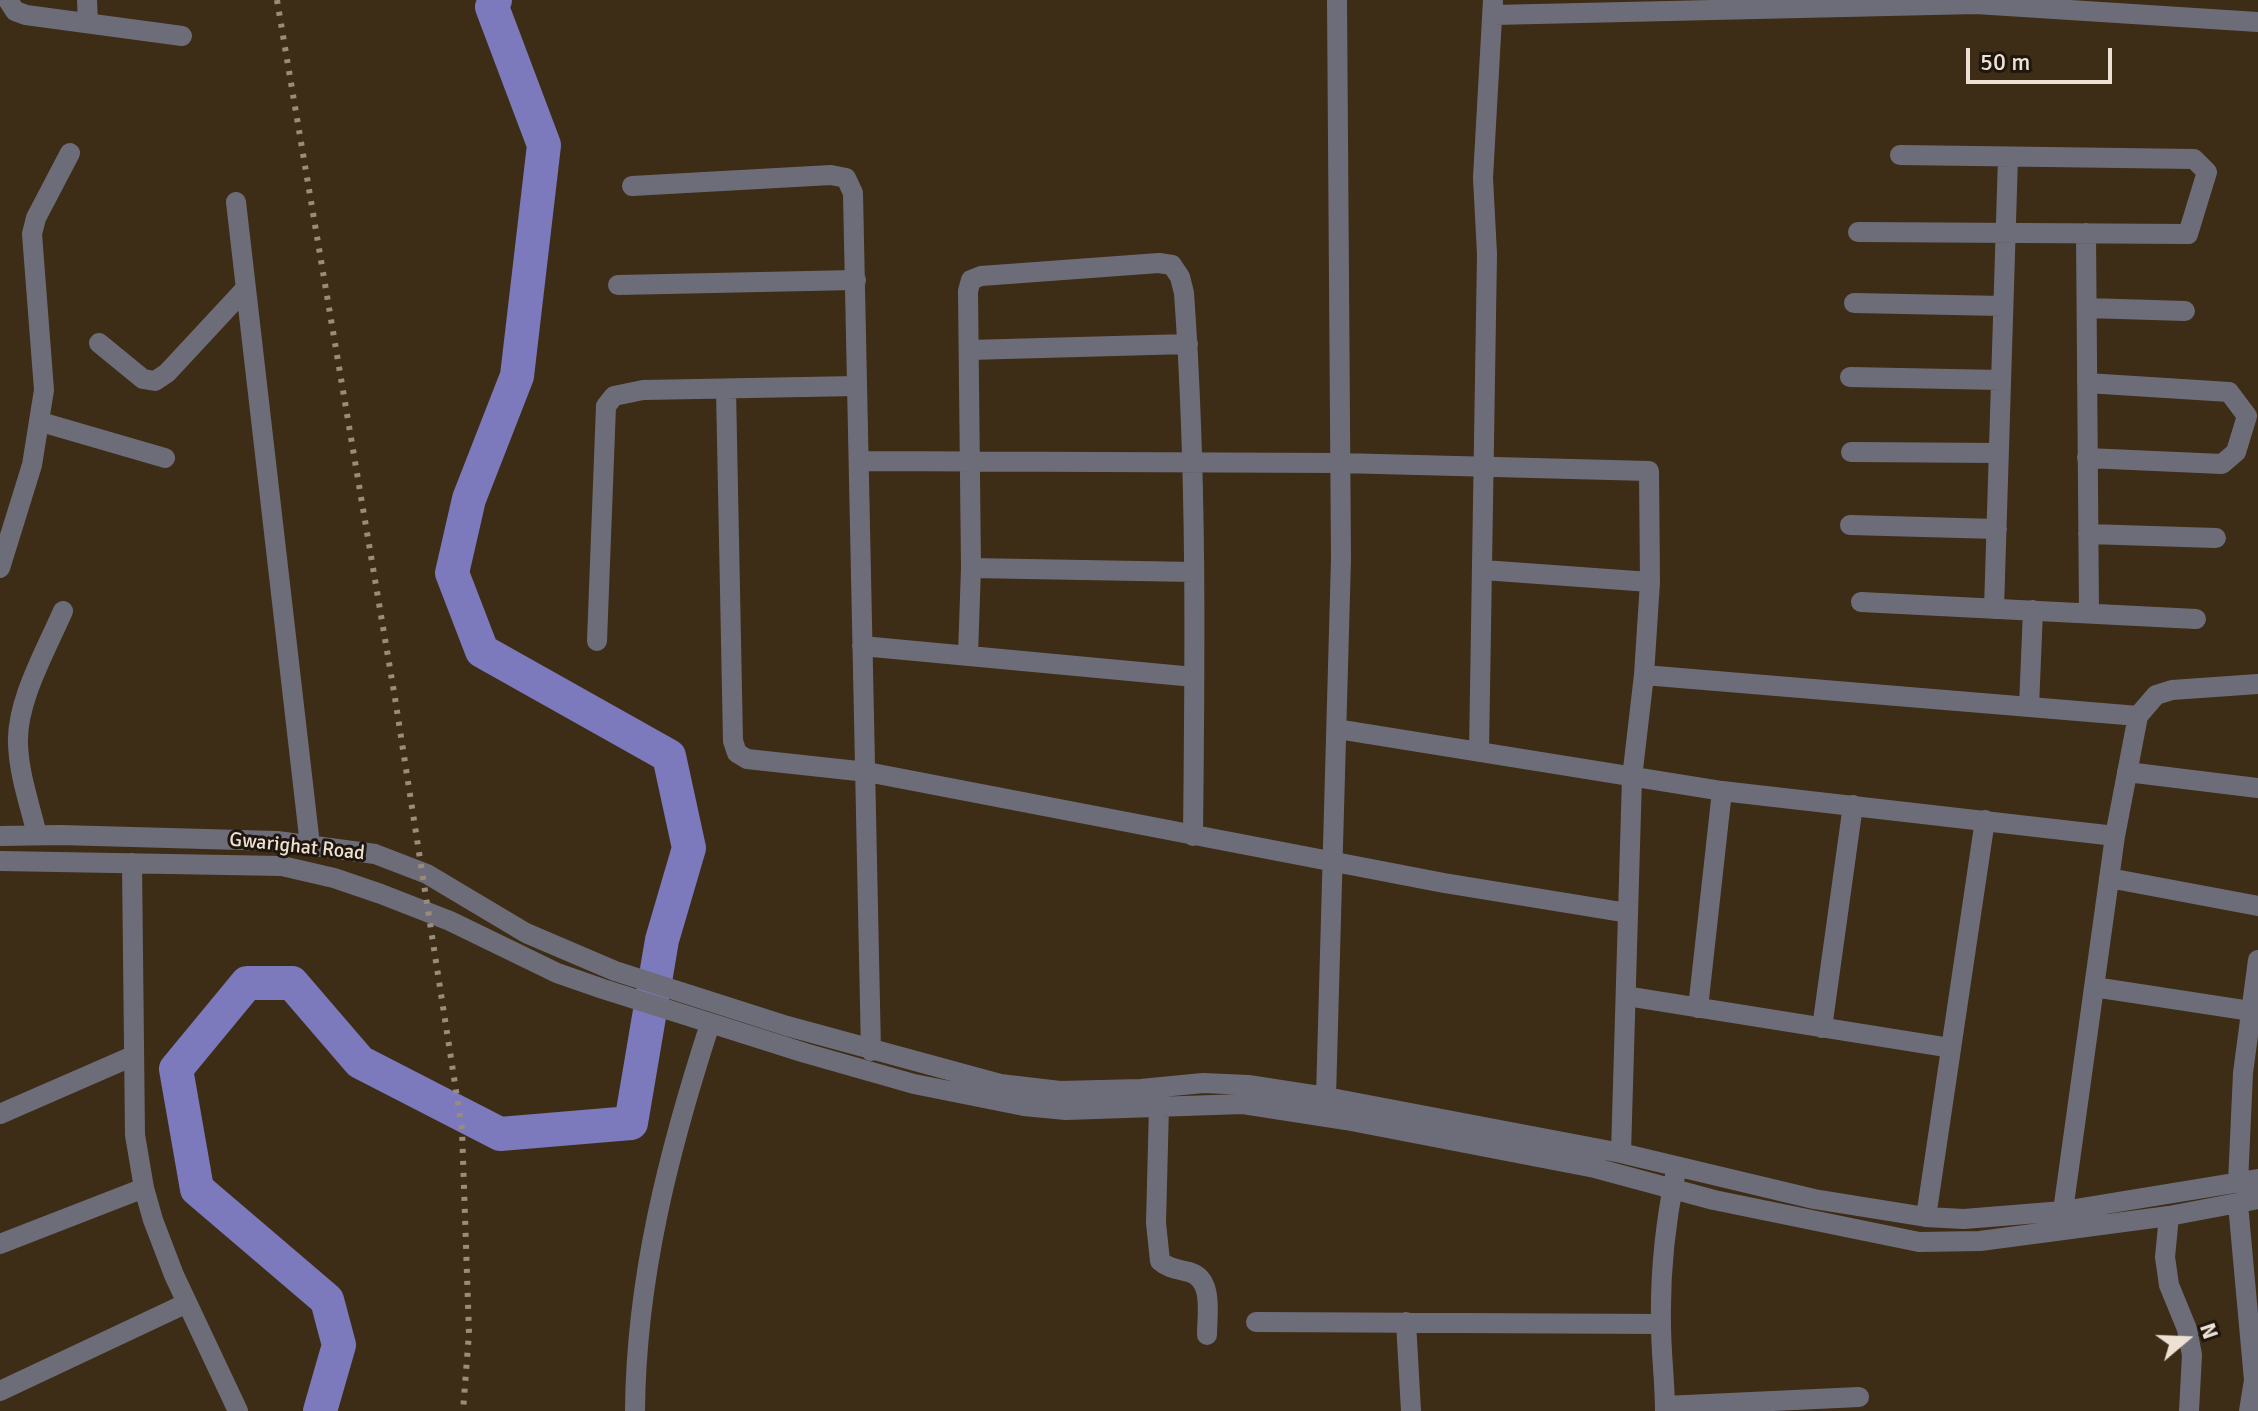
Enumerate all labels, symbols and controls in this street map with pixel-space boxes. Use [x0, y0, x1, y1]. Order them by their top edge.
scale bar [1970, 32, 2116, 82]
text: 50 m [1980, 47, 2030, 77]
street label: Gwarighat Road [228, 828, 366, 866]
north arrow [2146, 1299, 2226, 1379]
text: N [2194, 1319, 2224, 1343]

